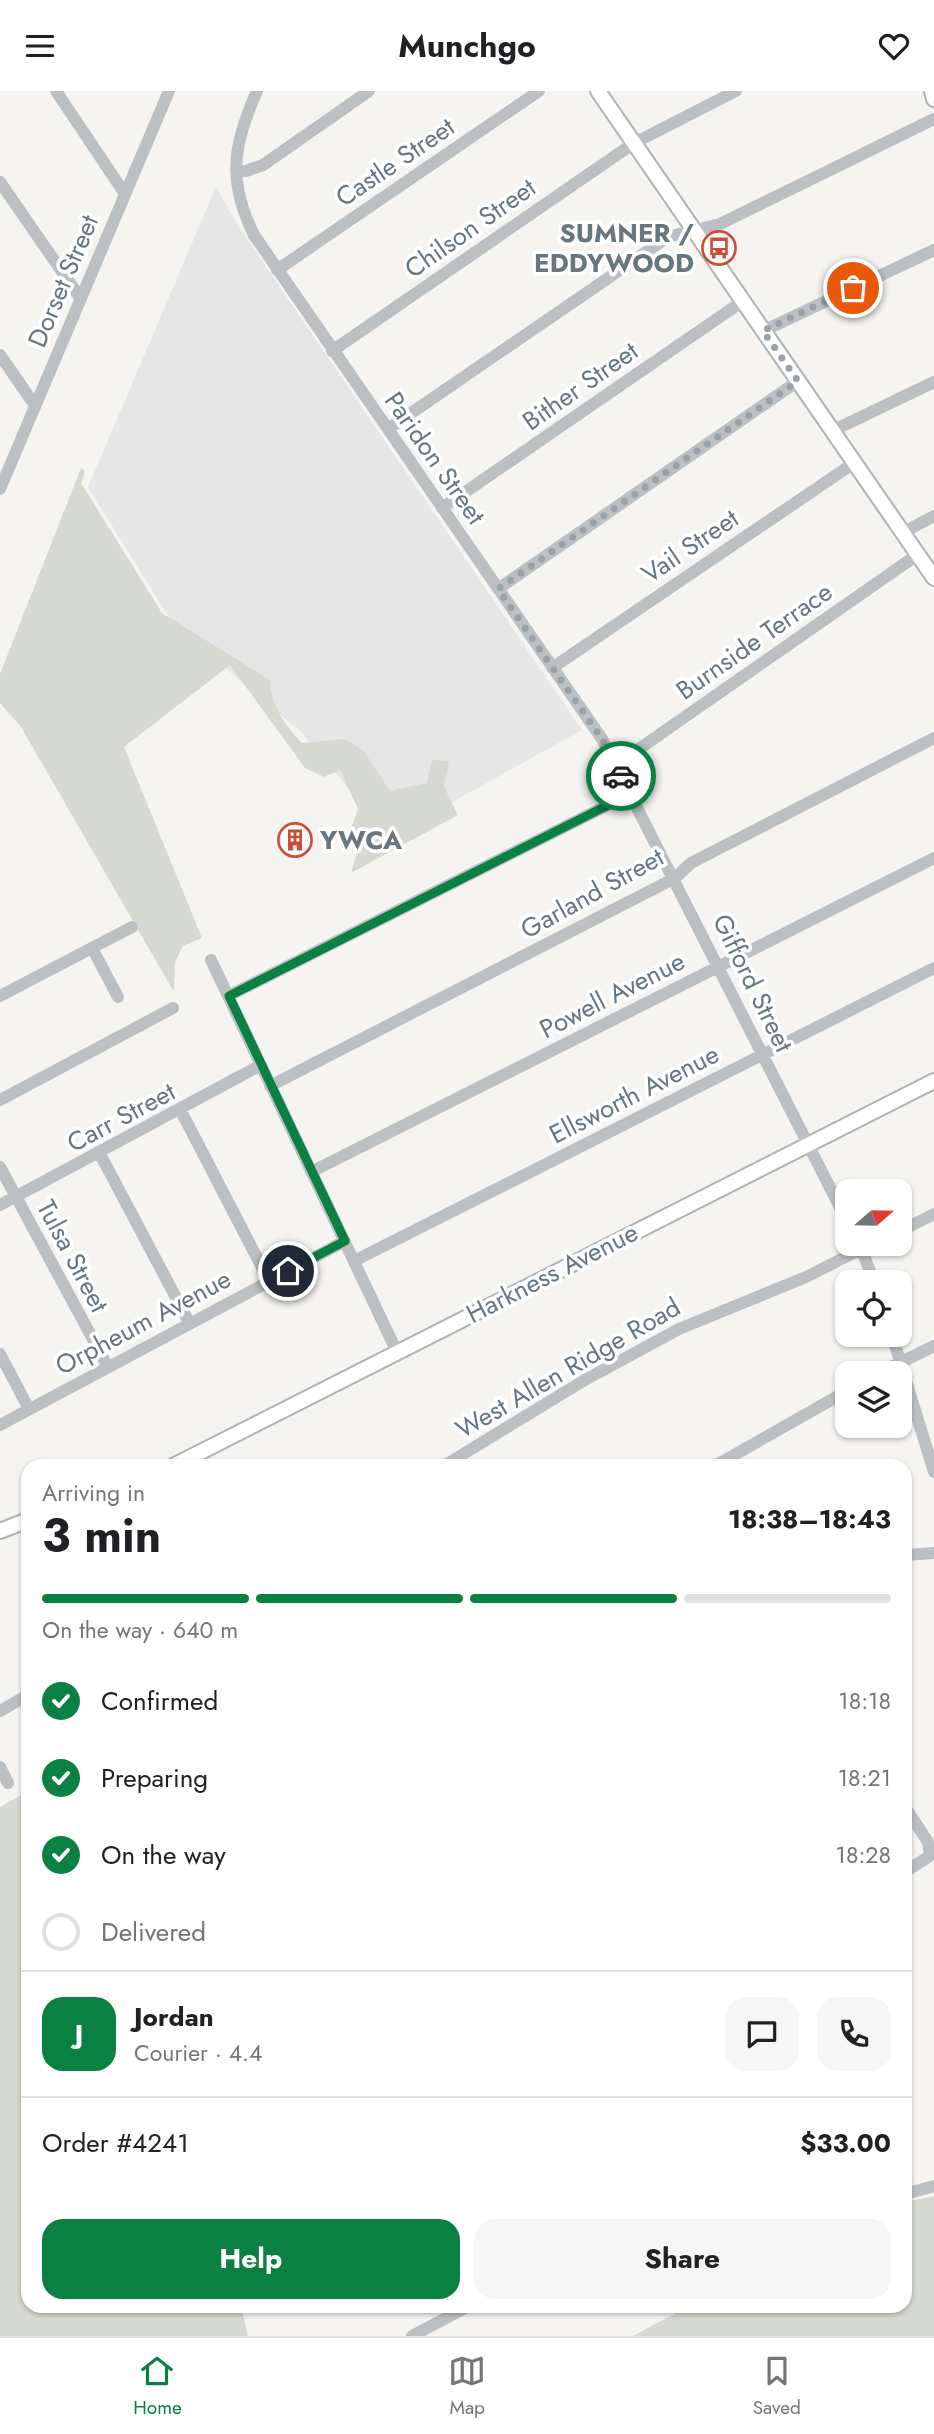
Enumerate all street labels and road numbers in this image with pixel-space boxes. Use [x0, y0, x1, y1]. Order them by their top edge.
street label: Castle Street [328, 108, 463, 216]
street label: Chilson Street [397, 168, 544, 287]
street label: Dorset Street [18, 208, 108, 353]
street label: Bither Street [515, 332, 646, 440]
street label: Paridon Street [375, 384, 495, 533]
street label: Vail Street [634, 499, 747, 592]
street label: Burnside Terrace [668, 573, 840, 709]
street label: Garland Street [514, 838, 671, 948]
street label: Gifford Street [703, 907, 803, 1059]
street label: Powell Avenue [533, 942, 691, 1048]
street label: Ellsworth Avenue [543, 1035, 725, 1153]
street label: Carr Street [60, 1072, 183, 1161]
street label: Tulsa Street [27, 1193, 119, 1320]
street label: Harkness Avenue [460, 1213, 644, 1333]
street label: Orpheum Avenue [48, 1260, 238, 1384]
street label: West Allen Ridge Road [449, 1288, 687, 1448]

